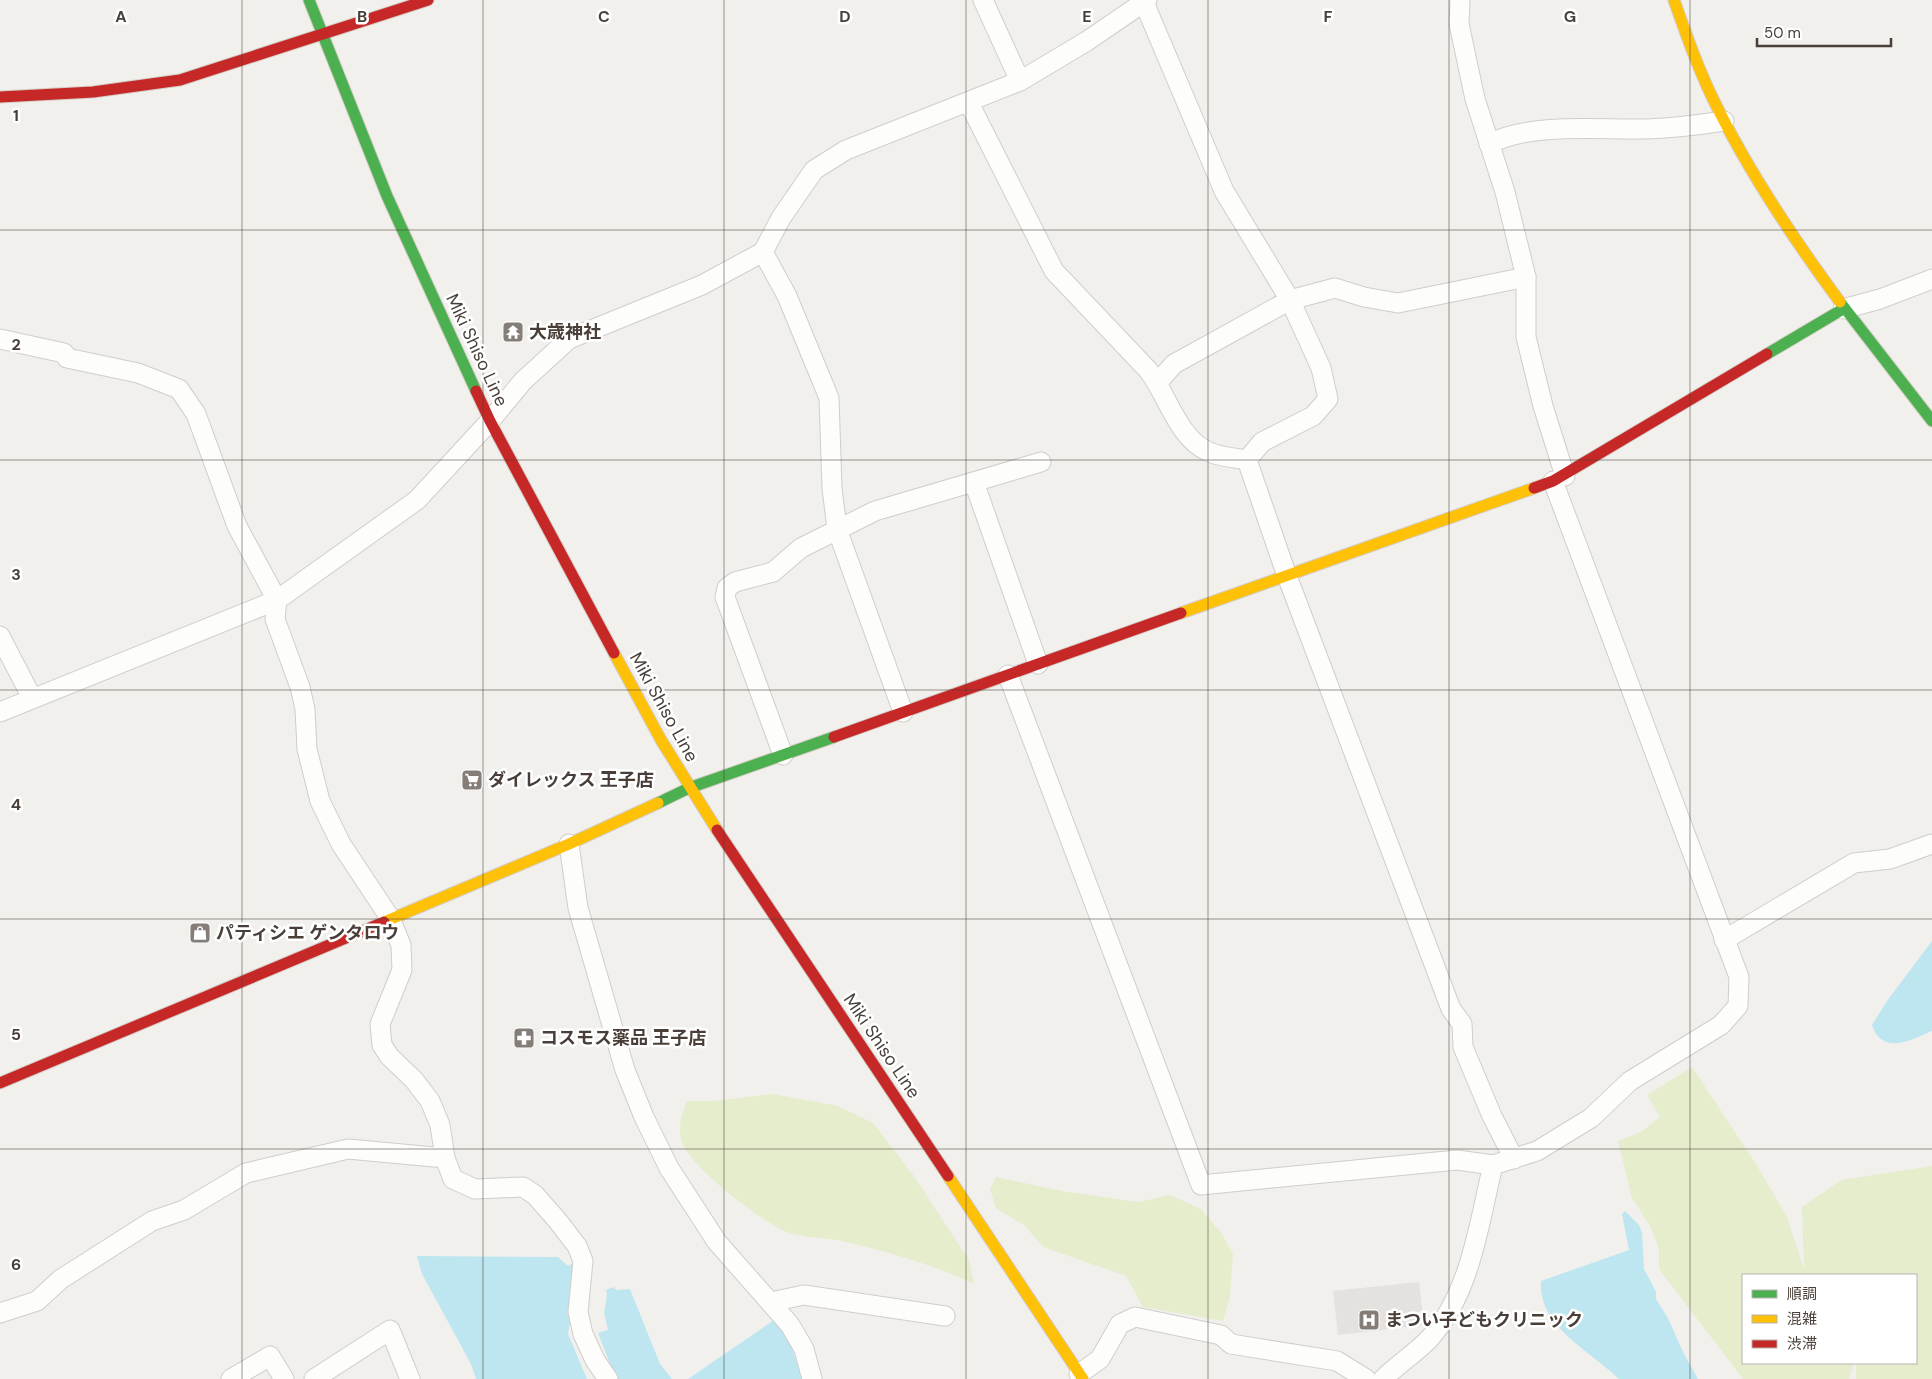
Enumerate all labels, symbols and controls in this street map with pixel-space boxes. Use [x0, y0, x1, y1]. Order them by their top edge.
text: A [115, 6, 127, 27]
text: B [357, 6, 367, 27]
text: C [598, 6, 610, 27]
text: D [839, 6, 851, 27]
text: E [1082, 6, 1092, 27]
text: F [1324, 6, 1333, 27]
text: G [1564, 6, 1576, 27]
scale bar [1757, 15, 1891, 47]
text: 50 m [1764, 23, 1801, 43]
text: 1 [13, 105, 19, 126]
street label: Miki Shiso Line [440, 290, 514, 410]
temple icon: 大歳神社 [501, 320, 525, 344]
place label: 大歳神社 [529, 320, 601, 344]
text: 2 [11, 334, 21, 355]
text: 3 [11, 564, 21, 585]
street label: Miki Shiso Line [624, 648, 704, 766]
supermarket icon: ダイレックス 王子店 [460, 768, 484, 792]
place label: ダイレックス 王子店 [488, 768, 654, 792]
text: 4 [11, 794, 21, 815]
shop icon: パティシエ ゲンタロウ [188, 921, 212, 945]
place label: パティシエ ゲンタロウ [216, 921, 399, 945]
street label: Miki Shiso Line [838, 989, 926, 1103]
text: 5 [11, 1024, 21, 1045]
pharmacy icon: コスモス薬品 王子店 [512, 1026, 536, 1050]
place label: コスモス薬品 王子店 [540, 1026, 706, 1050]
text: 6 [11, 1254, 21, 1275]
legend [1742, 1274, 1917, 1364]
text: 順調 [1787, 1284, 1817, 1304]
hospital icon: まつい子どもクリニック [1357, 1308, 1381, 1332]
place label: まつい子どもクリニック [1385, 1308, 1583, 1332]
text: 混雑 [1787, 1309, 1817, 1329]
text: 渋滞 [1787, 1334, 1817, 1354]

